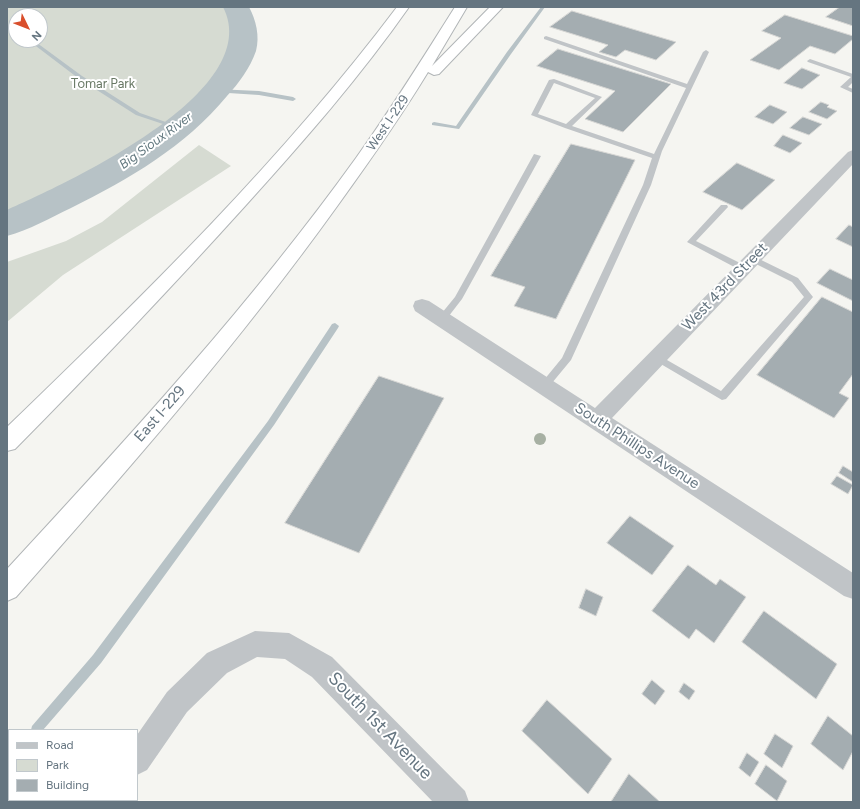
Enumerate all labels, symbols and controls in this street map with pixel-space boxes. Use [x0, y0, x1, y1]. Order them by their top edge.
north arrow [8, 8, 48, 48]
text: N [29, 28, 44, 43]
park label: Tomar Park [71, 76, 135, 92]
street label: West I-229 [364, 92, 412, 154]
water label: Big Sioux River [116, 109, 196, 173]
street label: West 43rd Street [678, 239, 772, 335]
street label: East I-229 [131, 382, 189, 446]
street label: South Phillips Avenue [571, 399, 703, 493]
street label: South 1st Avenue [323, 668, 437, 784]
legend [8, 729, 138, 801]
text: Road [46, 738, 74, 752]
text: Park [46, 758, 69, 772]
text: Building [46, 778, 89, 792]

